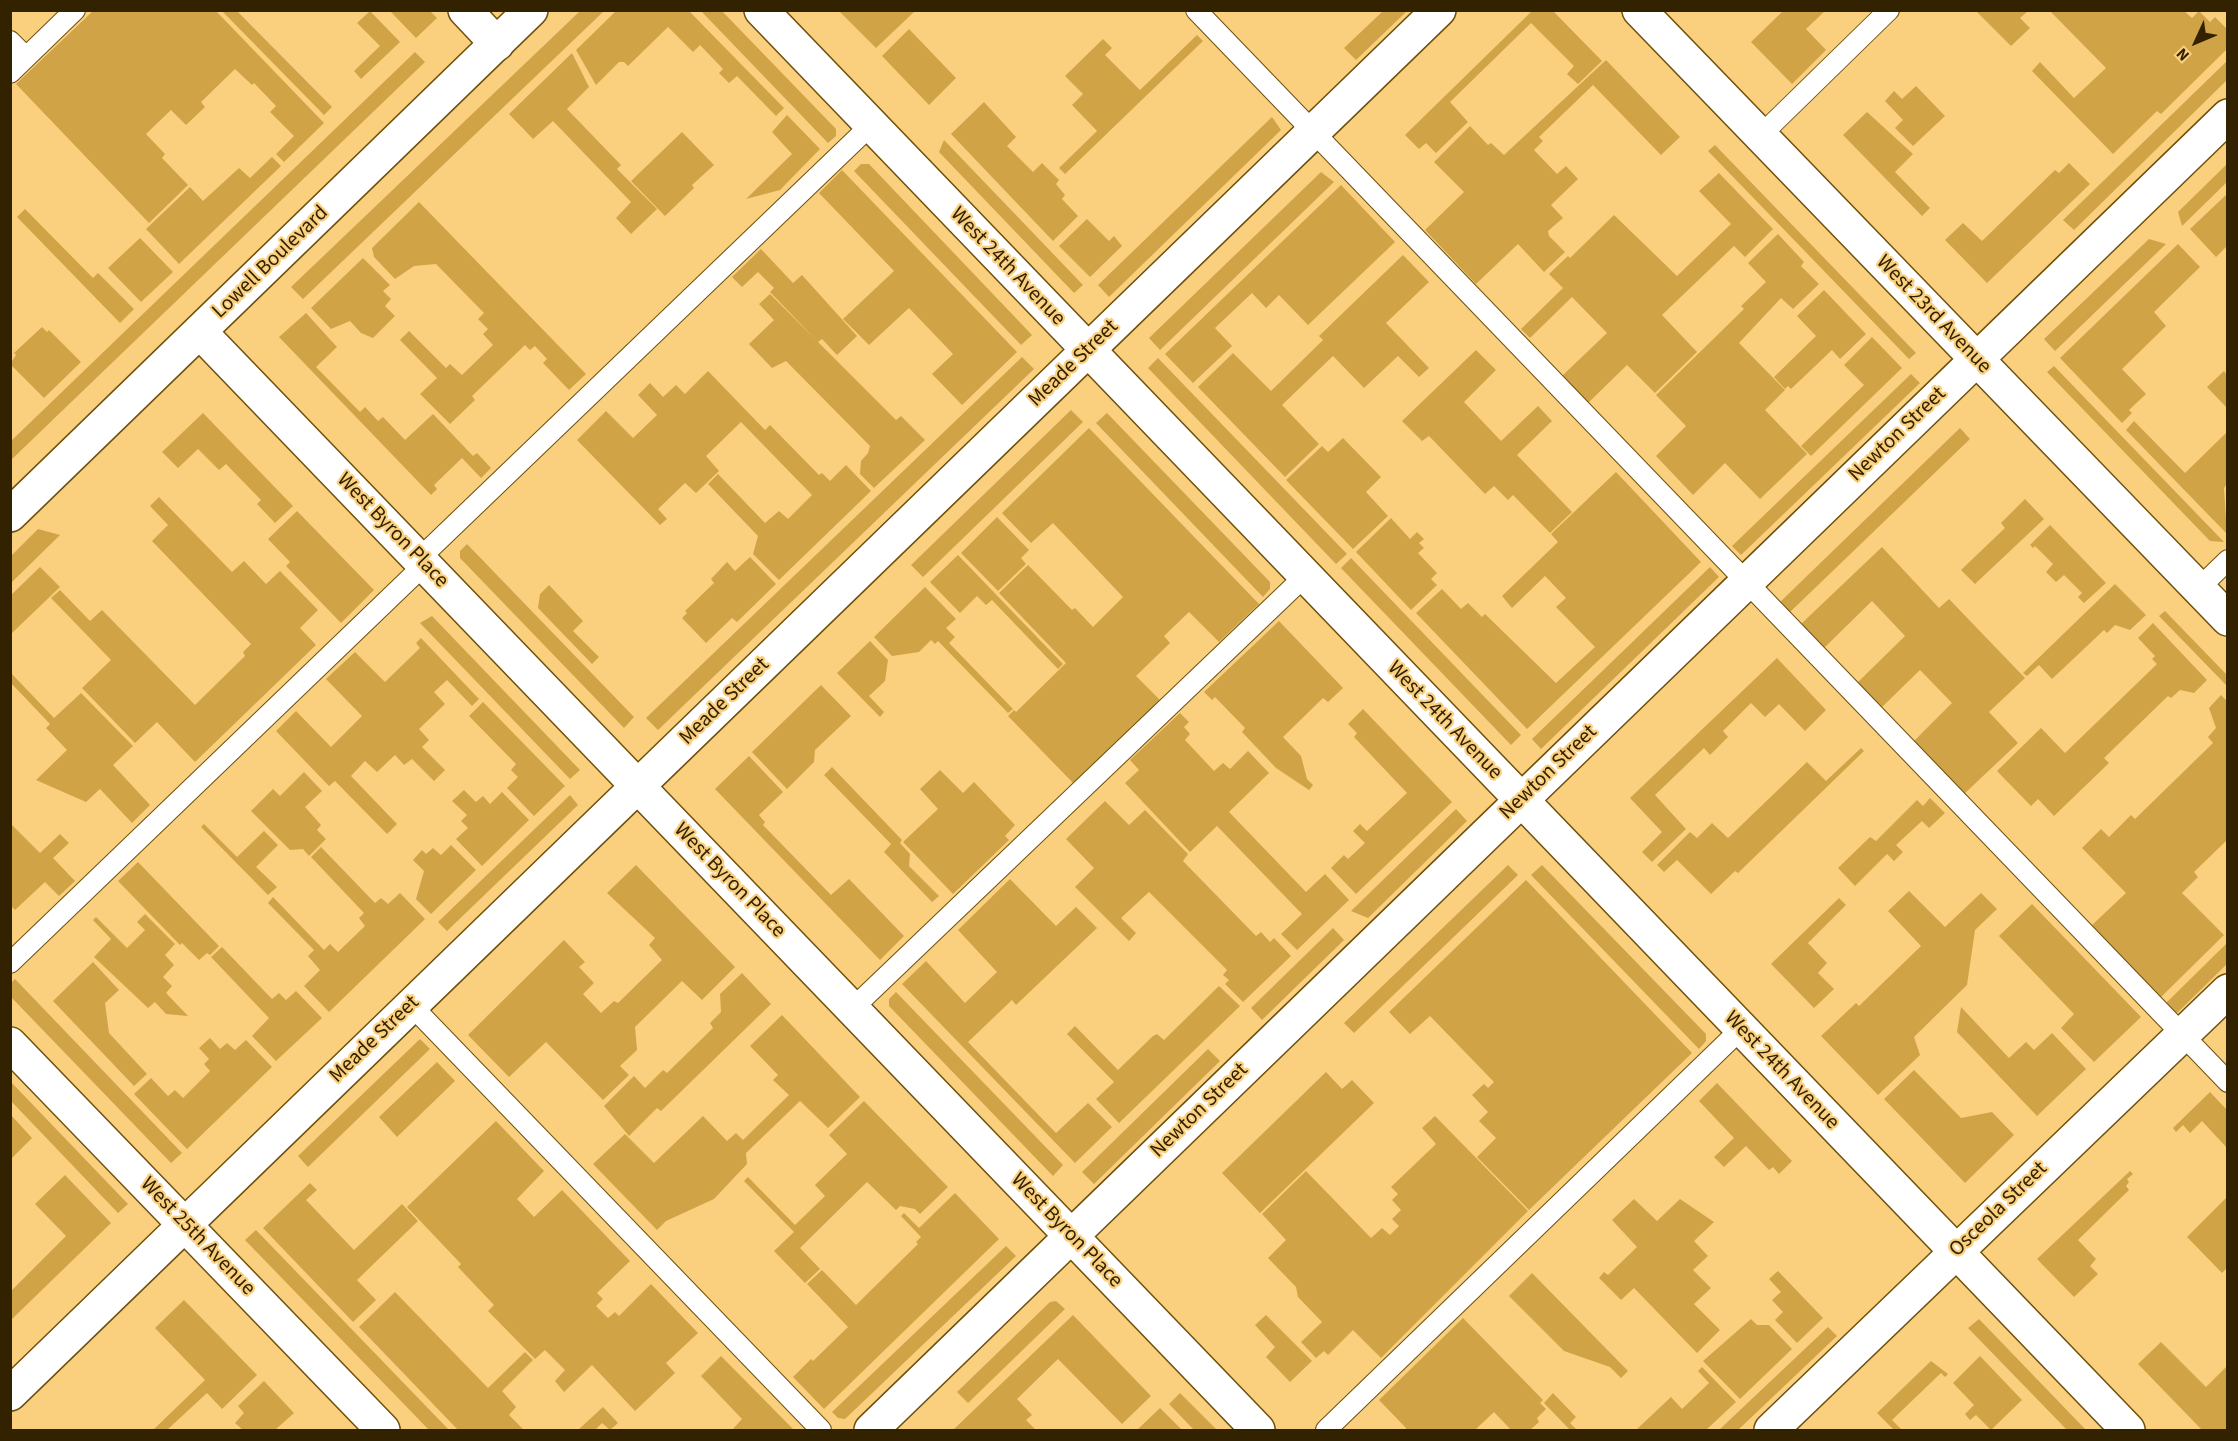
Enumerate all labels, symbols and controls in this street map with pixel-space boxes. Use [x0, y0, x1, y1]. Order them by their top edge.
north arrow [2166, 12, 2226, 72]
text: N [2171, 43, 2195, 66]
street label: Lowell Boulevard [208, 201, 334, 325]
street label: West 24th Avenue [944, 203, 1070, 331]
street label: West 23rd Avenue [1870, 250, 1996, 380]
street label: Meade Street [1024, 315, 1124, 413]
street label: Newton Street [1844, 382, 1952, 488]
street label: West Byron Place [331, 468, 453, 594]
street label: Meade Street [675, 653, 775, 751]
street label: West 24th Avenue [1381, 657, 1507, 785]
street label: Newton Street [1495, 720, 1603, 826]
street label: West Byron Place [668, 818, 790, 944]
street label: Meade Street [325, 991, 425, 1089]
street label: West 24th Avenue [1718, 1007, 1844, 1135]
street label: Newton Street [1146, 1058, 1254, 1164]
street label: Osceola Street [1945, 1157, 2053, 1263]
street label: West Byron Place [1005, 1168, 1127, 1294]
street label: West 25th Avenue [134, 1173, 260, 1301]

